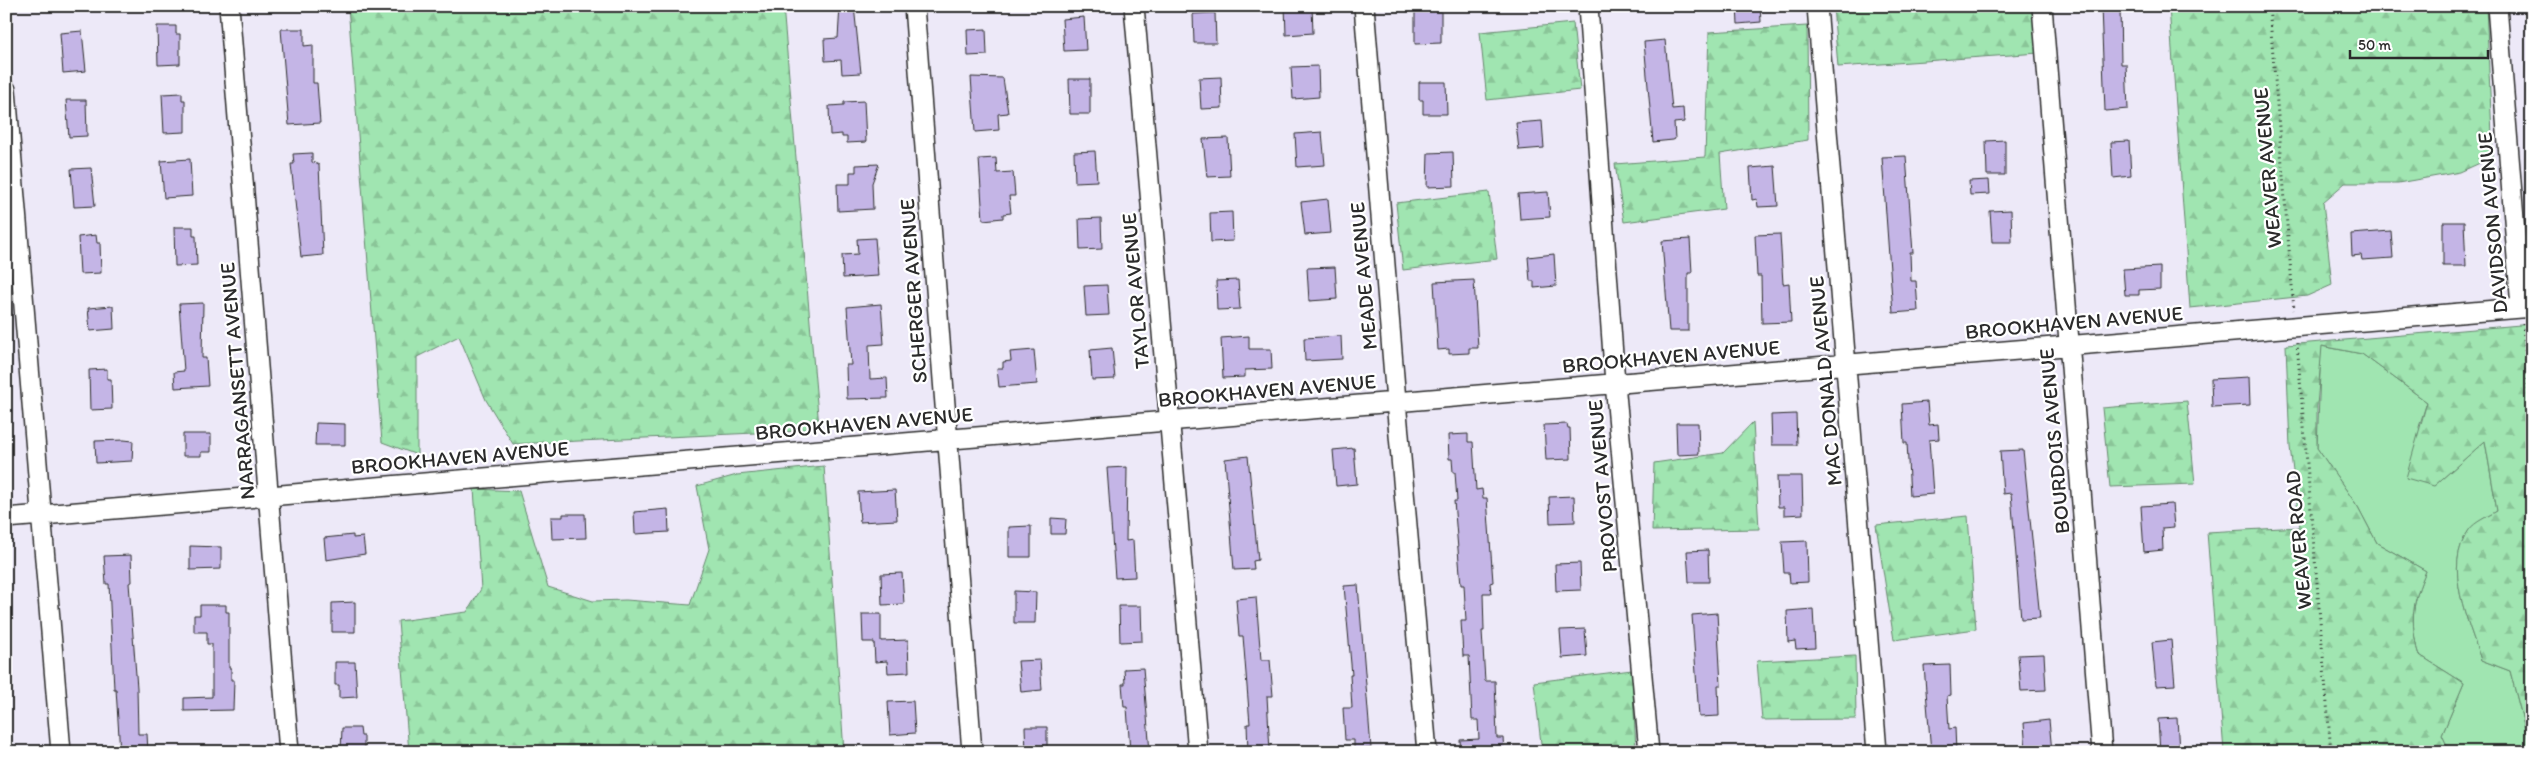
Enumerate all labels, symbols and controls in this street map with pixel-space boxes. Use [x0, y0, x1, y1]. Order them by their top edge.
scale bar [2350, 28, 2488, 60]
text: 50 m [2358, 36, 2391, 54]
street label: WEAVER AVENUE [2248, 87, 2286, 249]
street label: DAVIDSON AVENUE [2472, 131, 2512, 315]
street label: SCHERGER AVENUE [894, 198, 932, 384]
street label: MEADE AVENUE [1344, 201, 1382, 351]
street label: TAYLOR AVENUE [1116, 212, 1154, 370]
street label: NARRAGANSETT AVENUE [214, 261, 260, 501]
street label: MAC DONALD AVENUE [1803, 275, 1847, 487]
street label: BROOKHAVEN AVENUE [1964, 300, 2184, 344]
street label: BROOKHAVEN AVENUE [1561, 334, 1781, 378]
street label: BOURDOIS AVENUE [2033, 347, 2075, 535]
street label: BROOKHAVEN AVENUE [1157, 368, 1377, 412]
street label: PROVOST AVENUE [1582, 399, 1622, 573]
street label: BROOKHAVEN AVENUE [754, 401, 974, 445]
street label: BROOKHAVEN AVENUE [350, 435, 570, 479]
street label: WEAVER ROAD [2279, 470, 2317, 610]

